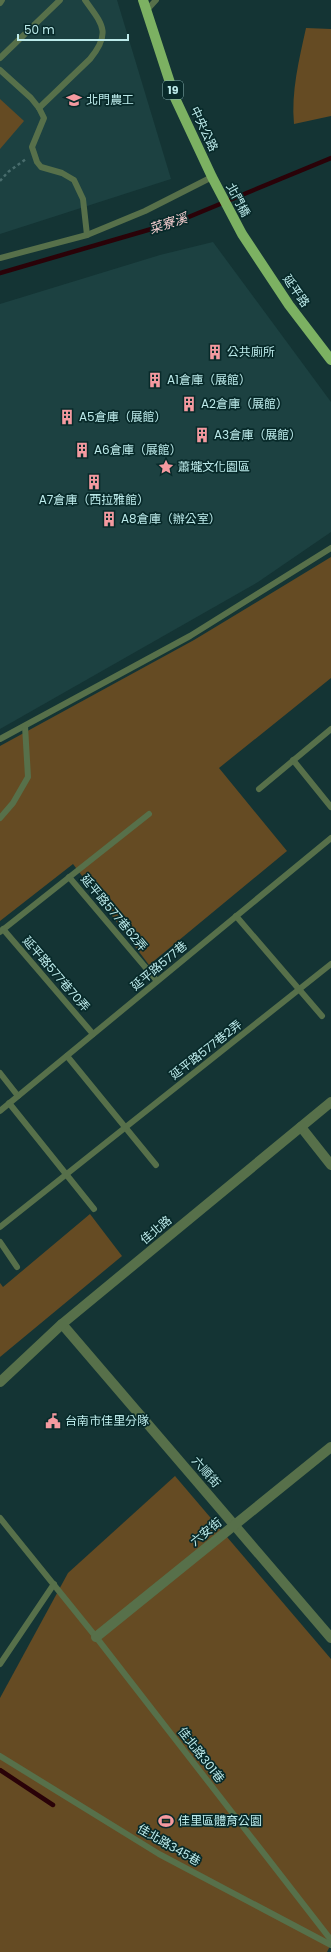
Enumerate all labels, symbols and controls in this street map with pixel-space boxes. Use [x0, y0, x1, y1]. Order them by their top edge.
scale bar [18, 16, 128, 42]
text: 50 m [24, 21, 55, 38]
road number: 19 [163, 81, 183, 99]
school or university icon: 北門農工 [65, 91, 83, 109]
place label: 北門農工 [86, 91, 134, 108]
street label: 中央公路 [187, 103, 222, 154]
street label: 北門橋 [222, 180, 254, 220]
water label: 菜寮溪 [147, 208, 192, 239]
street label: 延平路 [279, 271, 314, 310]
building icon: 公共廁所 [206, 343, 224, 361]
place label: 公共廁所 [227, 343, 275, 360]
building icon: A1倉庫（展館） [146, 371, 164, 389]
place label: A1倉庫（展館） [167, 371, 251, 388]
building icon: A2倉庫（展館） [180, 395, 198, 413]
place label: A2倉庫（展館） [201, 395, 288, 412]
building icon: A5倉庫（展館） [58, 408, 76, 426]
place label: A5倉庫（展館） [79, 408, 167, 425]
building icon: A3倉庫（展館） [193, 426, 211, 444]
place label: A3倉庫（展館） [214, 426, 301, 443]
building icon: A6倉庫（展館） [73, 441, 91, 459]
place label: A6倉庫（展館） [94, 441, 182, 458]
place icon: 蕭壠文化園區 [157, 458, 175, 476]
place label: 蕭壠文化園區 [178, 458, 250, 475]
building icon: A7倉庫（西拉雅館） [85, 473, 103, 491]
place label: A7倉庫（西拉雅館） [39, 491, 149, 508]
building icon: A8倉庫（辦公室） [100, 510, 118, 528]
place label: A8倉庫（辦公室） [121, 510, 221, 527]
street label: 延平路577巷62弄 [77, 871, 151, 955]
street label: 延平路577巷70弄 [19, 932, 94, 1015]
street label: 延平路577巷 [127, 937, 190, 994]
street label: 延平路577巷2弄 [166, 1016, 245, 1083]
street label: 佳北路 [136, 1212, 175, 1248]
public building icon: 台南市佳里分隊 [44, 1412, 62, 1430]
place label: 台南市佳里分隊 [65, 1412, 149, 1429]
street label: 六順街 [188, 1453, 225, 1491]
street label: 六安街 [186, 1514, 225, 1550]
street label: 佳北路301巷 [174, 1723, 229, 1786]
sports icon: 佳里區體育公園 [157, 1812, 175, 1830]
place label: 佳里區體育公園 [178, 1812, 262, 1829]
street label: 佳北路345巷 [135, 1820, 204, 1869]

